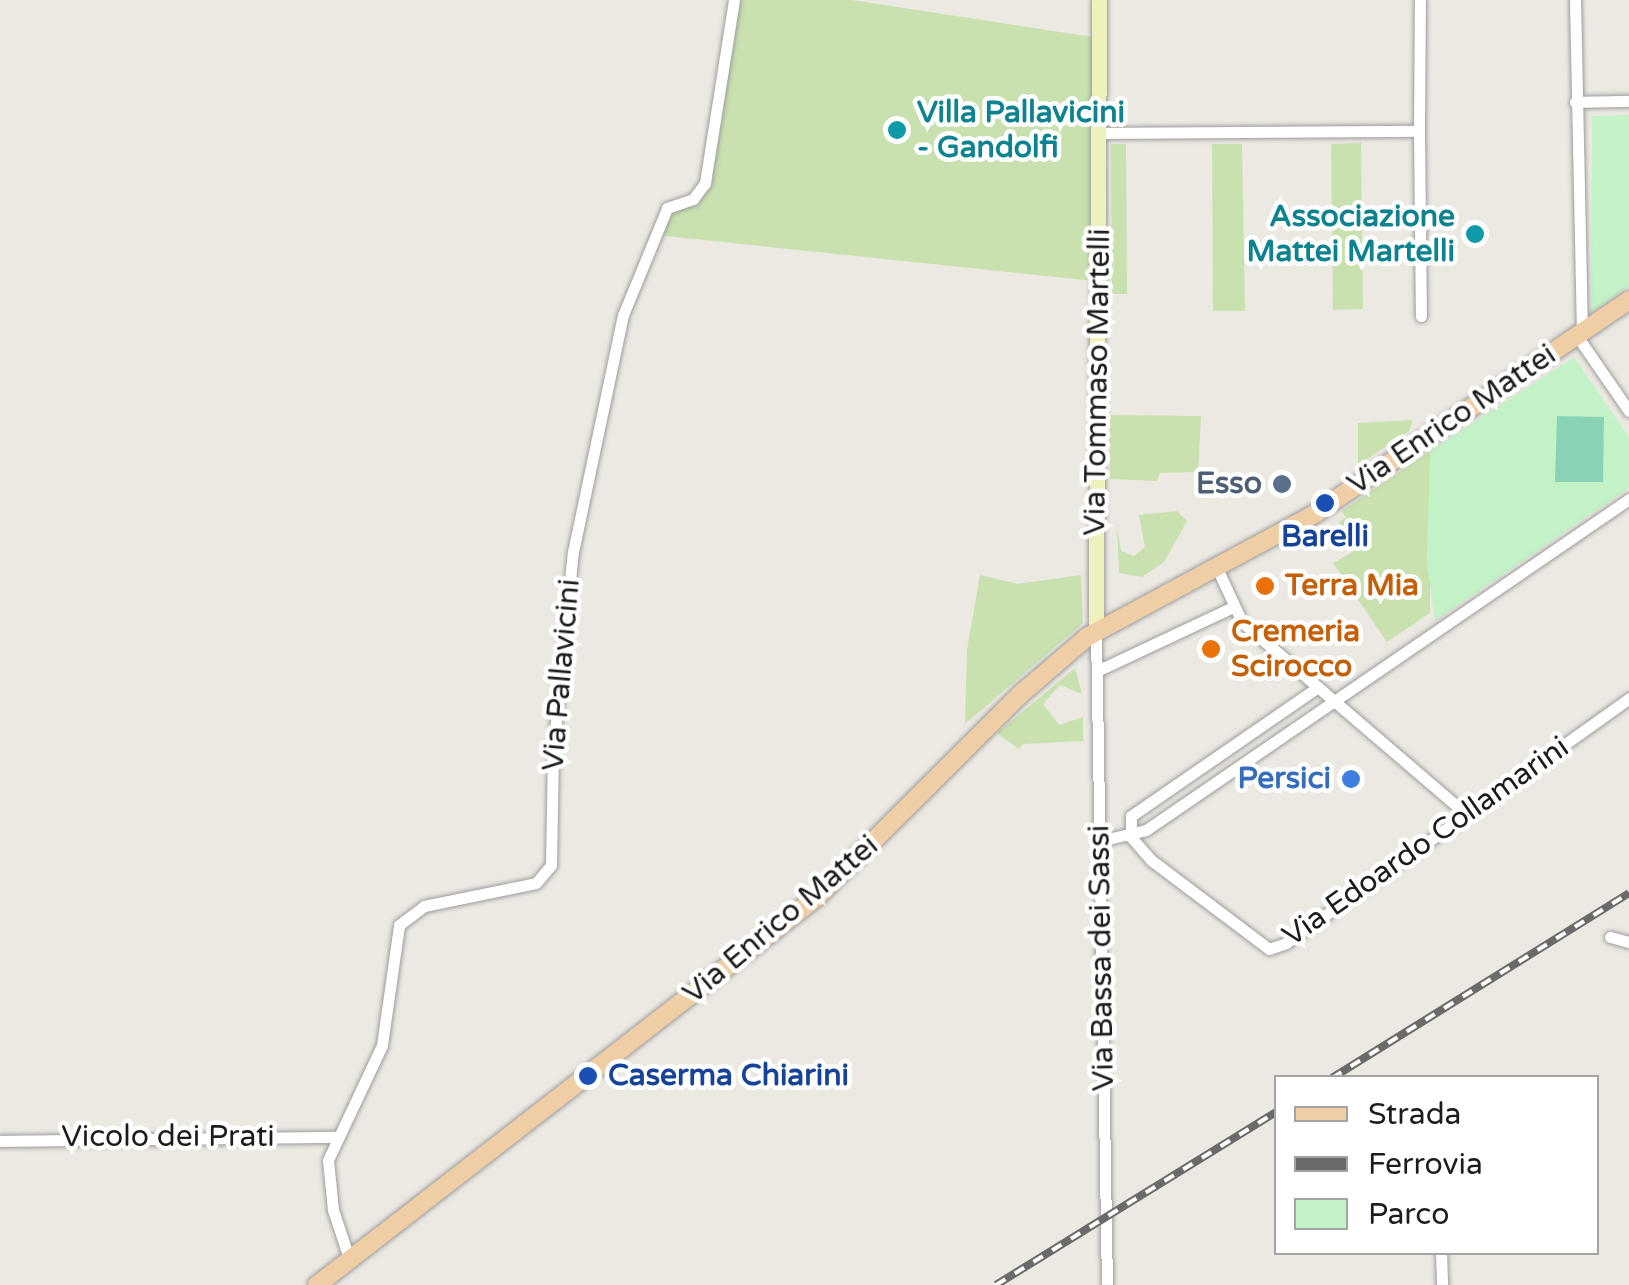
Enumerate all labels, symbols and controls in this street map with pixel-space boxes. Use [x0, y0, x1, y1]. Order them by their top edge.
place label: Villa Pallavicini - Gandolfi [917, 95, 1125, 166]
marker: Villa Pallavicini - Gandolfi [886, 119, 908, 141]
place label: Associazione Mattei Martelli [1247, 199, 1455, 270]
marker: Associazione Mattei Martelli [1464, 223, 1486, 245]
street label: Via Tommaso Martelli [1077, 228, 1119, 536]
street label: Via Enrico Mattei [1341, 337, 1563, 503]
place label: Esso [1196, 466, 1262, 502]
marker: Esso [1271, 473, 1293, 495]
marker: Barelli [1314, 492, 1336, 514]
place label: Barelli [1281, 519, 1369, 555]
place label: Terra Mia [1285, 568, 1419, 604]
marker: Terra Mia [1254, 575, 1276, 597]
street label: Via Pallavicini [536, 577, 588, 773]
place label: Cremeria Scirocco [1231, 614, 1360, 684]
marker: Cremeria Scirocco [1200, 638, 1222, 660]
street label: Via Edoardo Collamarini [1276, 729, 1576, 955]
place label: Persici [1237, 761, 1331, 797]
marker: Persici [1340, 768, 1362, 790]
street label: Via Bassa dei Sassi [1082, 824, 1122, 1092]
street label: Via Enrico Mattei [676, 828, 886, 1012]
place label: Caserma Chiarini [608, 1058, 849, 1094]
marker: Caserma Chiarini [577, 1065, 599, 1087]
legend [1274, 1075, 1599, 1255]
text: Strada [1368, 1096, 1461, 1133]
street label: Vicolo dei Prati [61, 1119, 275, 1155]
text: Ferrovia [1368, 1146, 1483, 1183]
text: Parco [1368, 1196, 1449, 1233]

